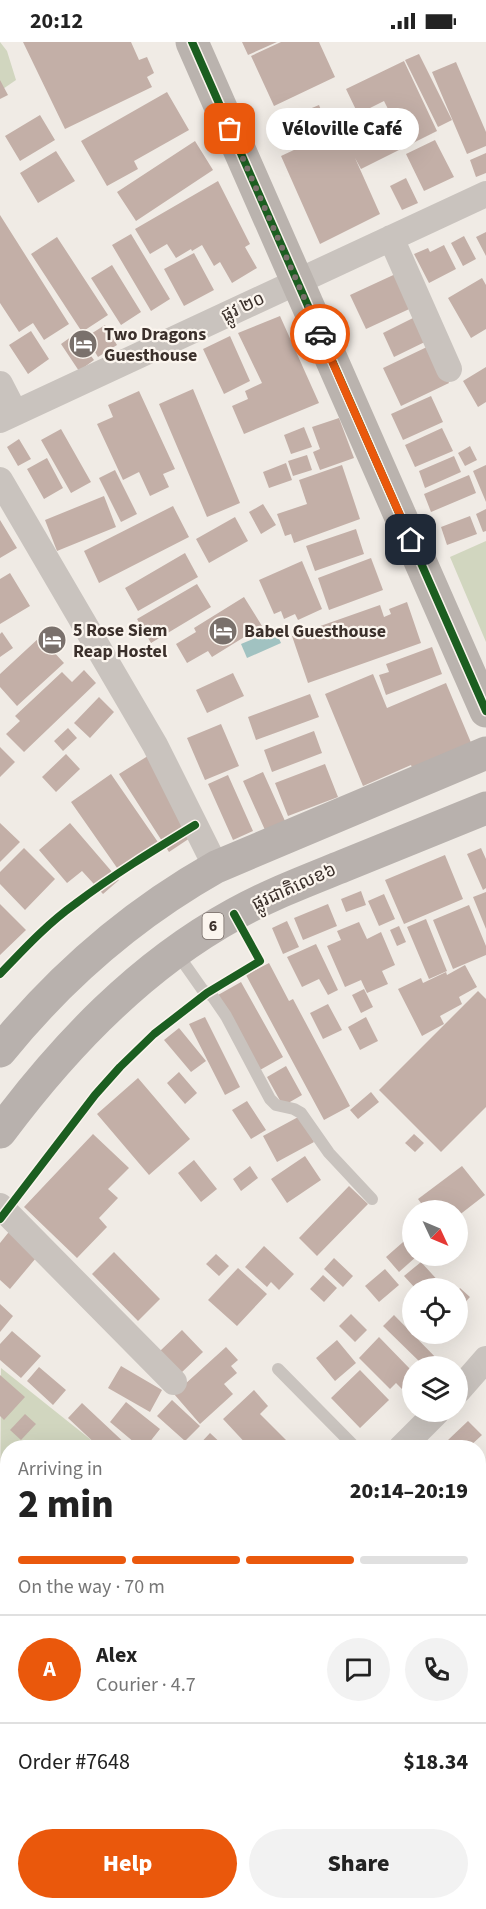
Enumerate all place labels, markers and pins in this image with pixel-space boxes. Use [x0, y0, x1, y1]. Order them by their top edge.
pin [204, 103, 255, 154]
callout: Véloville Café [266, 108, 419, 150]
place label: Two Dragons Guesthouse [104, 322, 206, 368]
hotel icon: Two Dragons Guesthouse [67, 328, 99, 360]
pin [385, 514, 436, 565]
hotel icon: Babel Guesthouse [207, 615, 239, 647]
place label: 5 Rose Siem Reap Hostel [73, 618, 167, 664]
place label: Babel Guesthouse [244, 619, 386, 644]
hotel icon: 5 Rose Siem Reap Hostel [36, 624, 68, 656]

